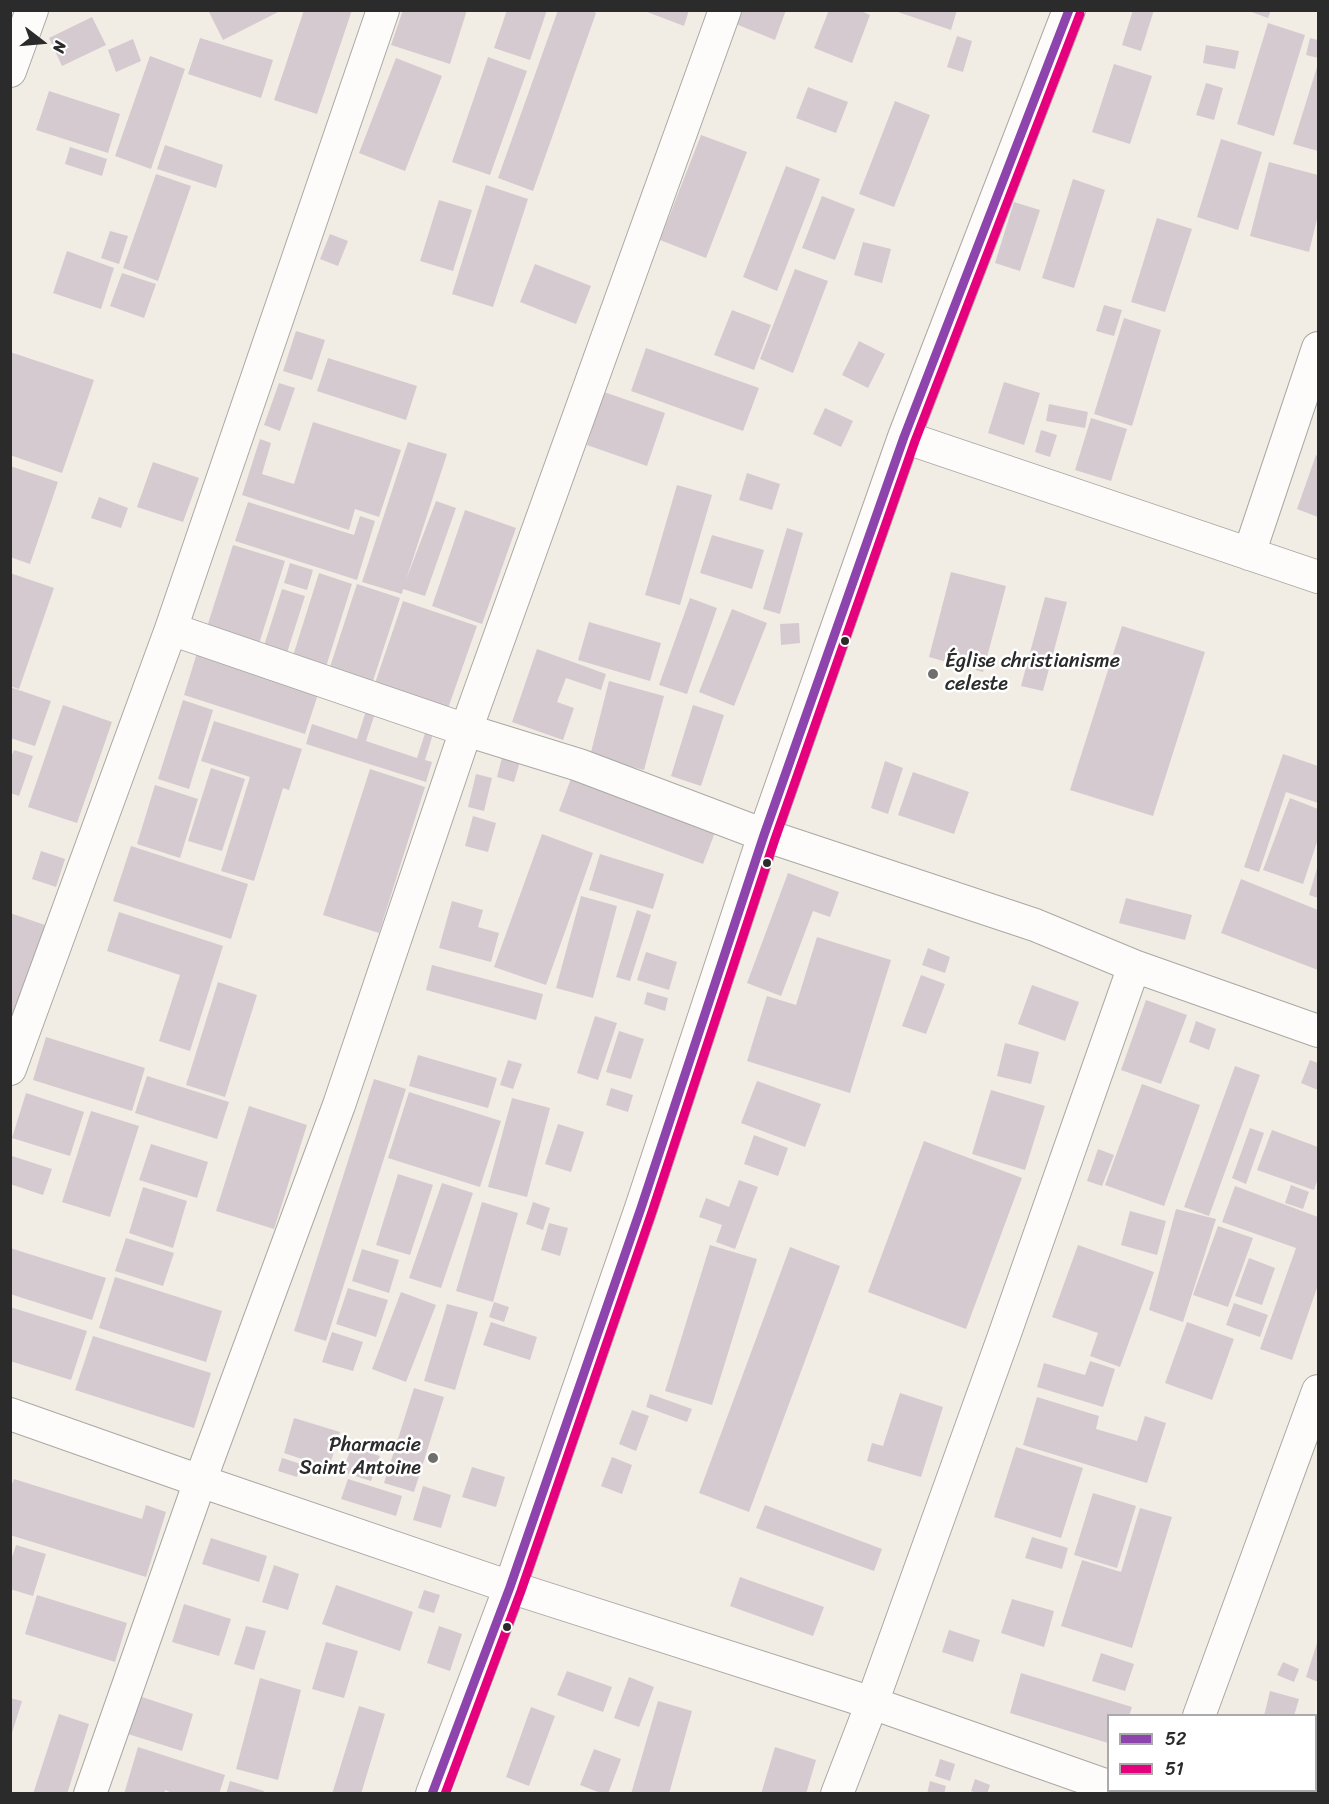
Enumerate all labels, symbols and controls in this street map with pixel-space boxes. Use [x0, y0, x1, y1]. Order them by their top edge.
north arrow [12, 12, 72, 72]
text: N [44, 38, 75, 56]
unlabelled marker [839, 635, 851, 647]
place label: Église christianisme celeste [945, 650, 1120, 697]
marker: Église christianisme celeste [926, 667, 940, 681]
unlabelled marker [761, 857, 773, 869]
place label: Pharmacie Saint Antoine [299, 1434, 421, 1481]
marker: Pharmacie Saint Antoine [426, 1451, 440, 1465]
unlabelled marker [501, 1621, 513, 1633]
legend [1107, 1714, 1317, 1792]
text: 52 [1165, 1723, 1186, 1755]
text: 51 [1165, 1753, 1184, 1785]

